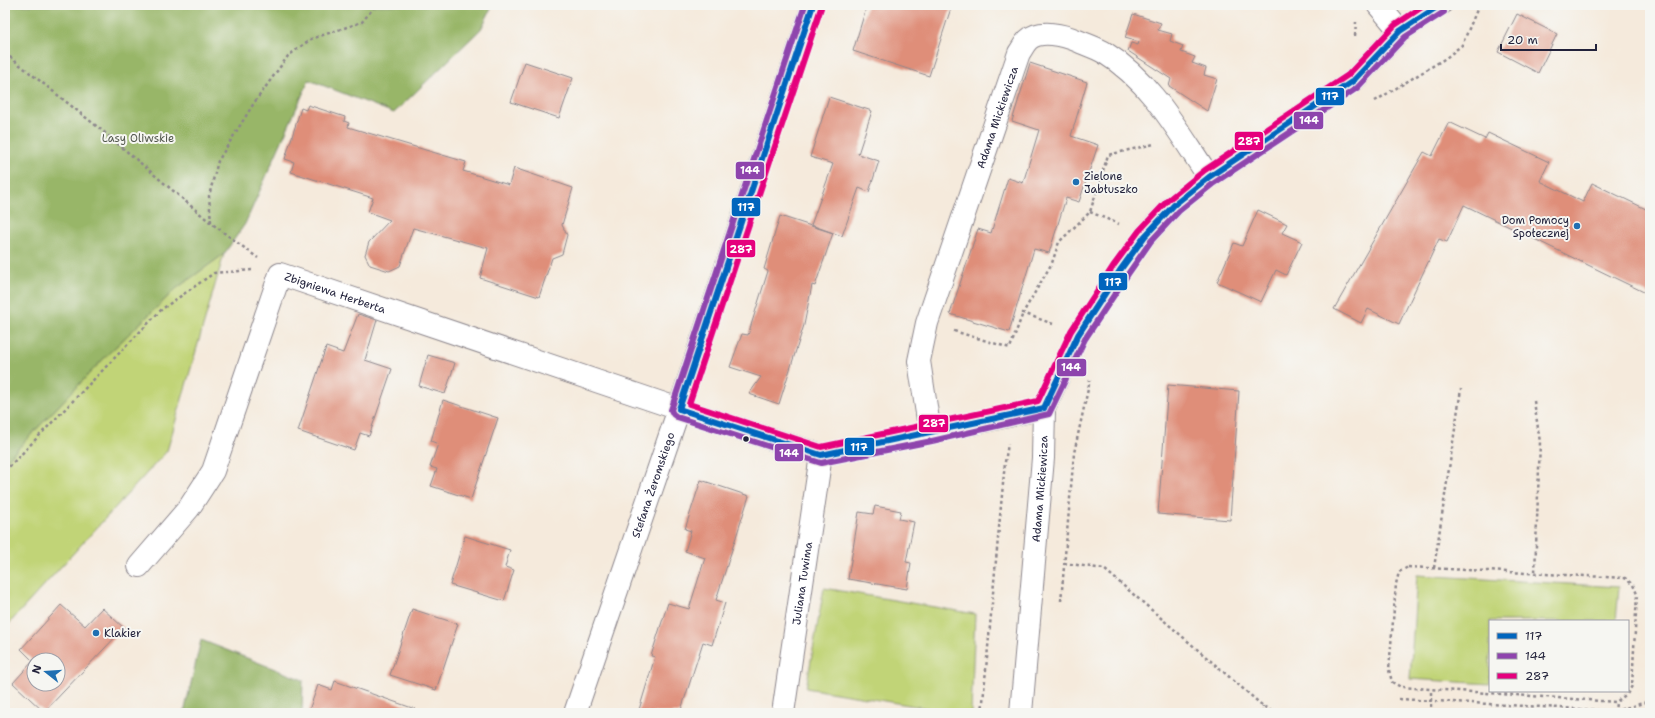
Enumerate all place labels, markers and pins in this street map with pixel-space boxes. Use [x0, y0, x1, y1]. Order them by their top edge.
place label: Zielone Jabłuszko [1084, 169, 1138, 197]
marker: Zielone Jabłuszko [1071, 177, 1081, 187]
place label: Dom Pomocy Społecznej [1502, 213, 1569, 241]
marker: Dom Pomocy Społecznej [1572, 221, 1582, 231]
unlabelled marker [741, 434, 751, 444]
place label: Klakier [104, 626, 141, 641]
marker: Klakier [91, 628, 101, 638]

